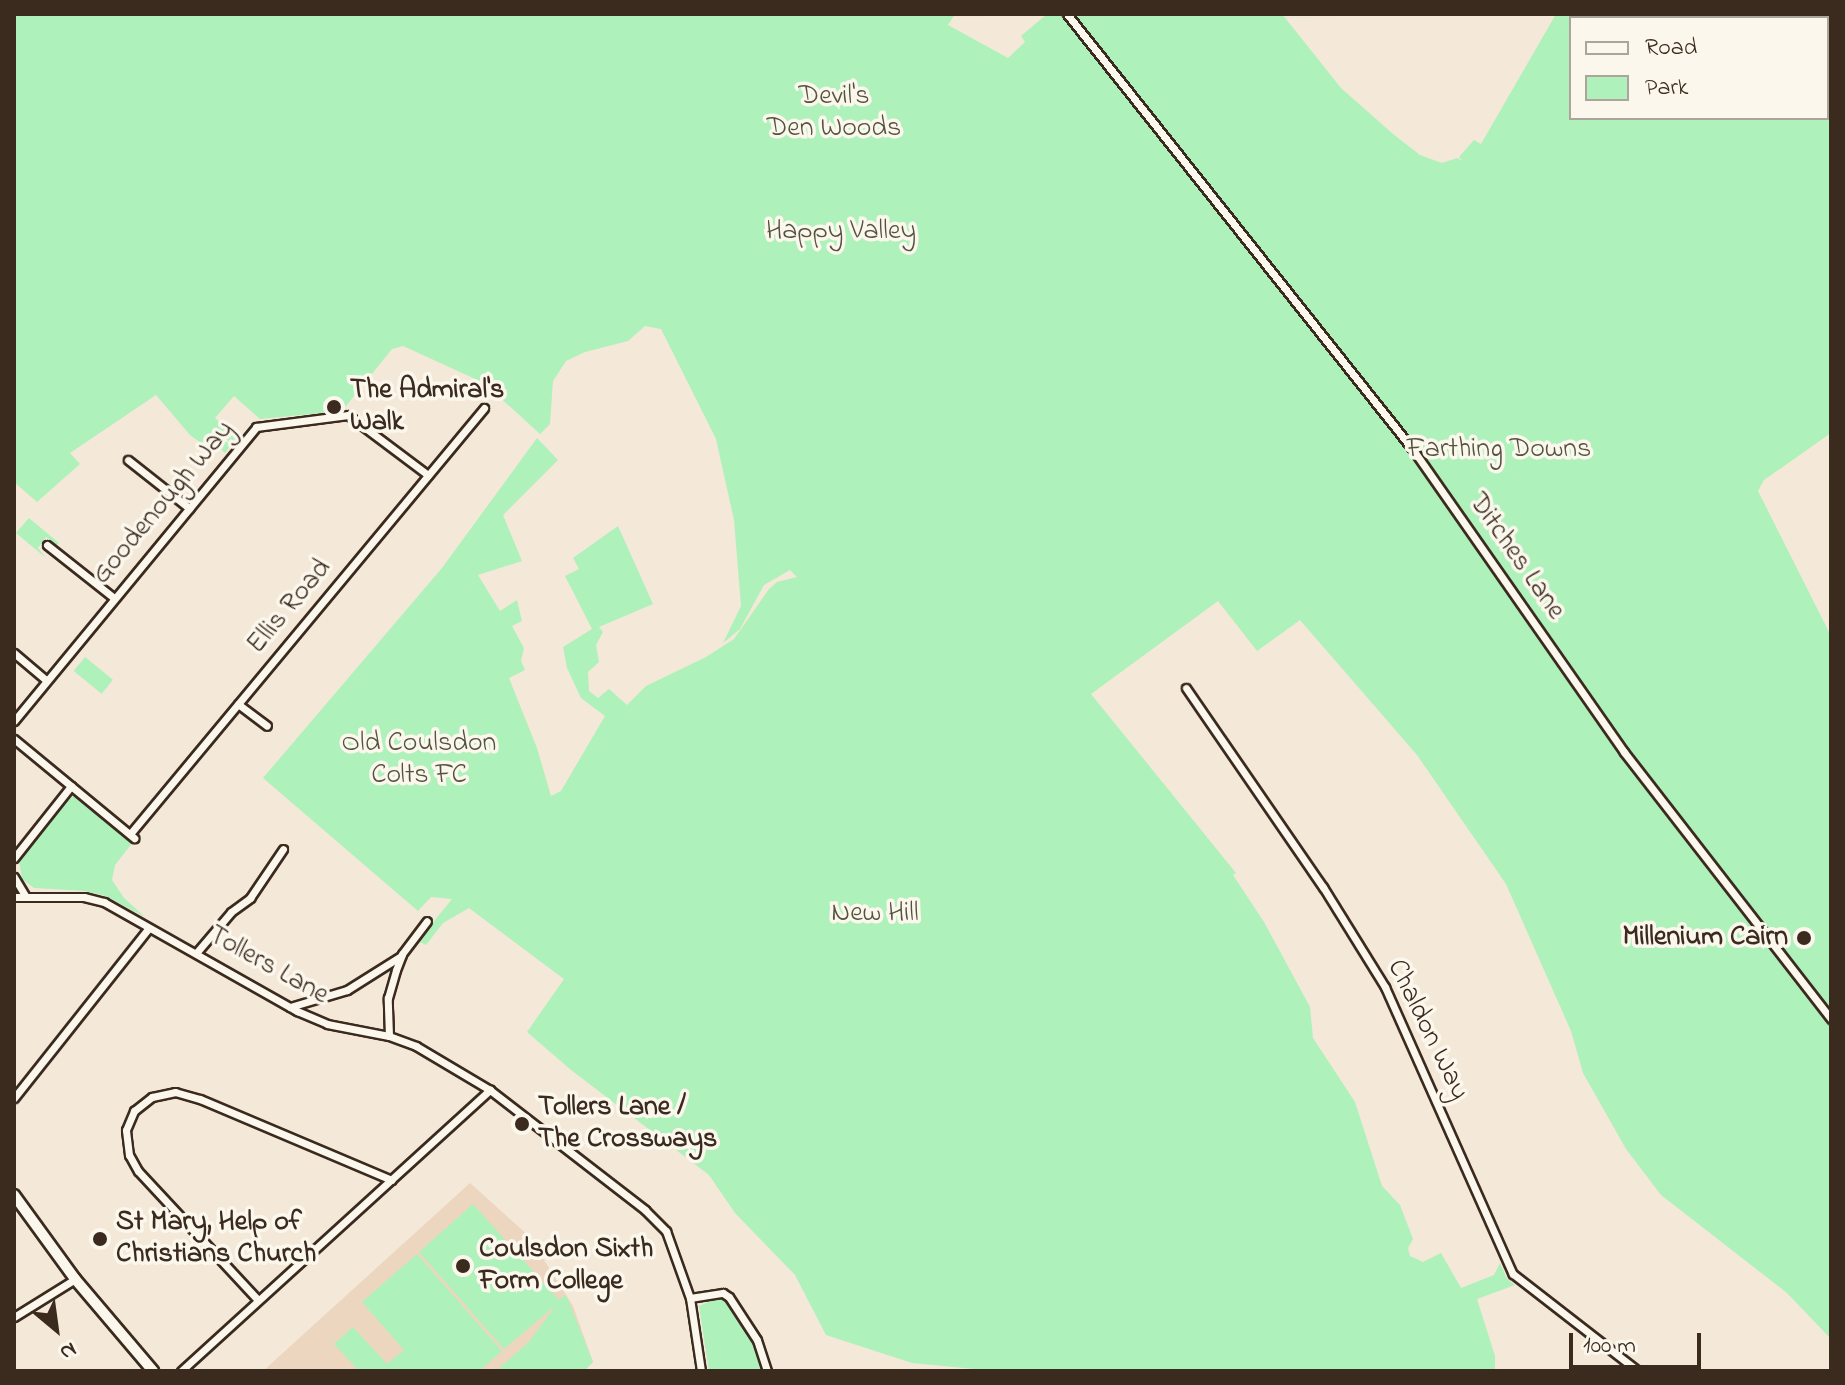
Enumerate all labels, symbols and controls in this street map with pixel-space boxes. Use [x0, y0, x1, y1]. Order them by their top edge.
legend [1569, 16, 1829, 120]
text: Road [1645, 31, 1697, 66]
text: Park [1645, 71, 1688, 106]
park label: Devil's Den Woods [767, 80, 901, 146]
park label: Happy Valley [766, 215, 916, 249]
place label: The Admiral's Walk [350, 374, 504, 440]
marker: The Admiral's Walk [325, 398, 343, 416]
street label: Goodenough Way [86, 414, 242, 592]
park label: Farthing Downs [1407, 433, 1591, 467]
street label: Ditches Lane [1460, 487, 1572, 627]
street label: Ellis Road [241, 553, 339, 661]
park label: Old Coulsdon Colts FC [342, 727, 496, 793]
park label: New Hill [831, 897, 919, 931]
street label: Tollers Lane [202, 919, 334, 1013]
place label: Millenium Cairn [1622, 921, 1788, 955]
marker: Millenium Cairn [1795, 929, 1813, 947]
street label: Chaldon Way [1379, 954, 1475, 1106]
place label: Tollers Lane / The Crossways [538, 1091, 717, 1157]
marker: Tollers Lane / The Crossways [513, 1115, 531, 1133]
place label: St Mary, Help of Christians Church [116, 1206, 316, 1272]
marker: St Mary, Help of Christians Church [91, 1230, 109, 1248]
place label: Coulsdon Sixth Form College [479, 1233, 653, 1299]
marker: Coulsdon Sixth Form College [454, 1257, 472, 1275]
north arrow [16, 1289, 96, 1369]
scale bar [1573, 1317, 1705, 1367]
text: 100 m [1583, 1329, 1636, 1364]
text: N [53, 1332, 82, 1368]

